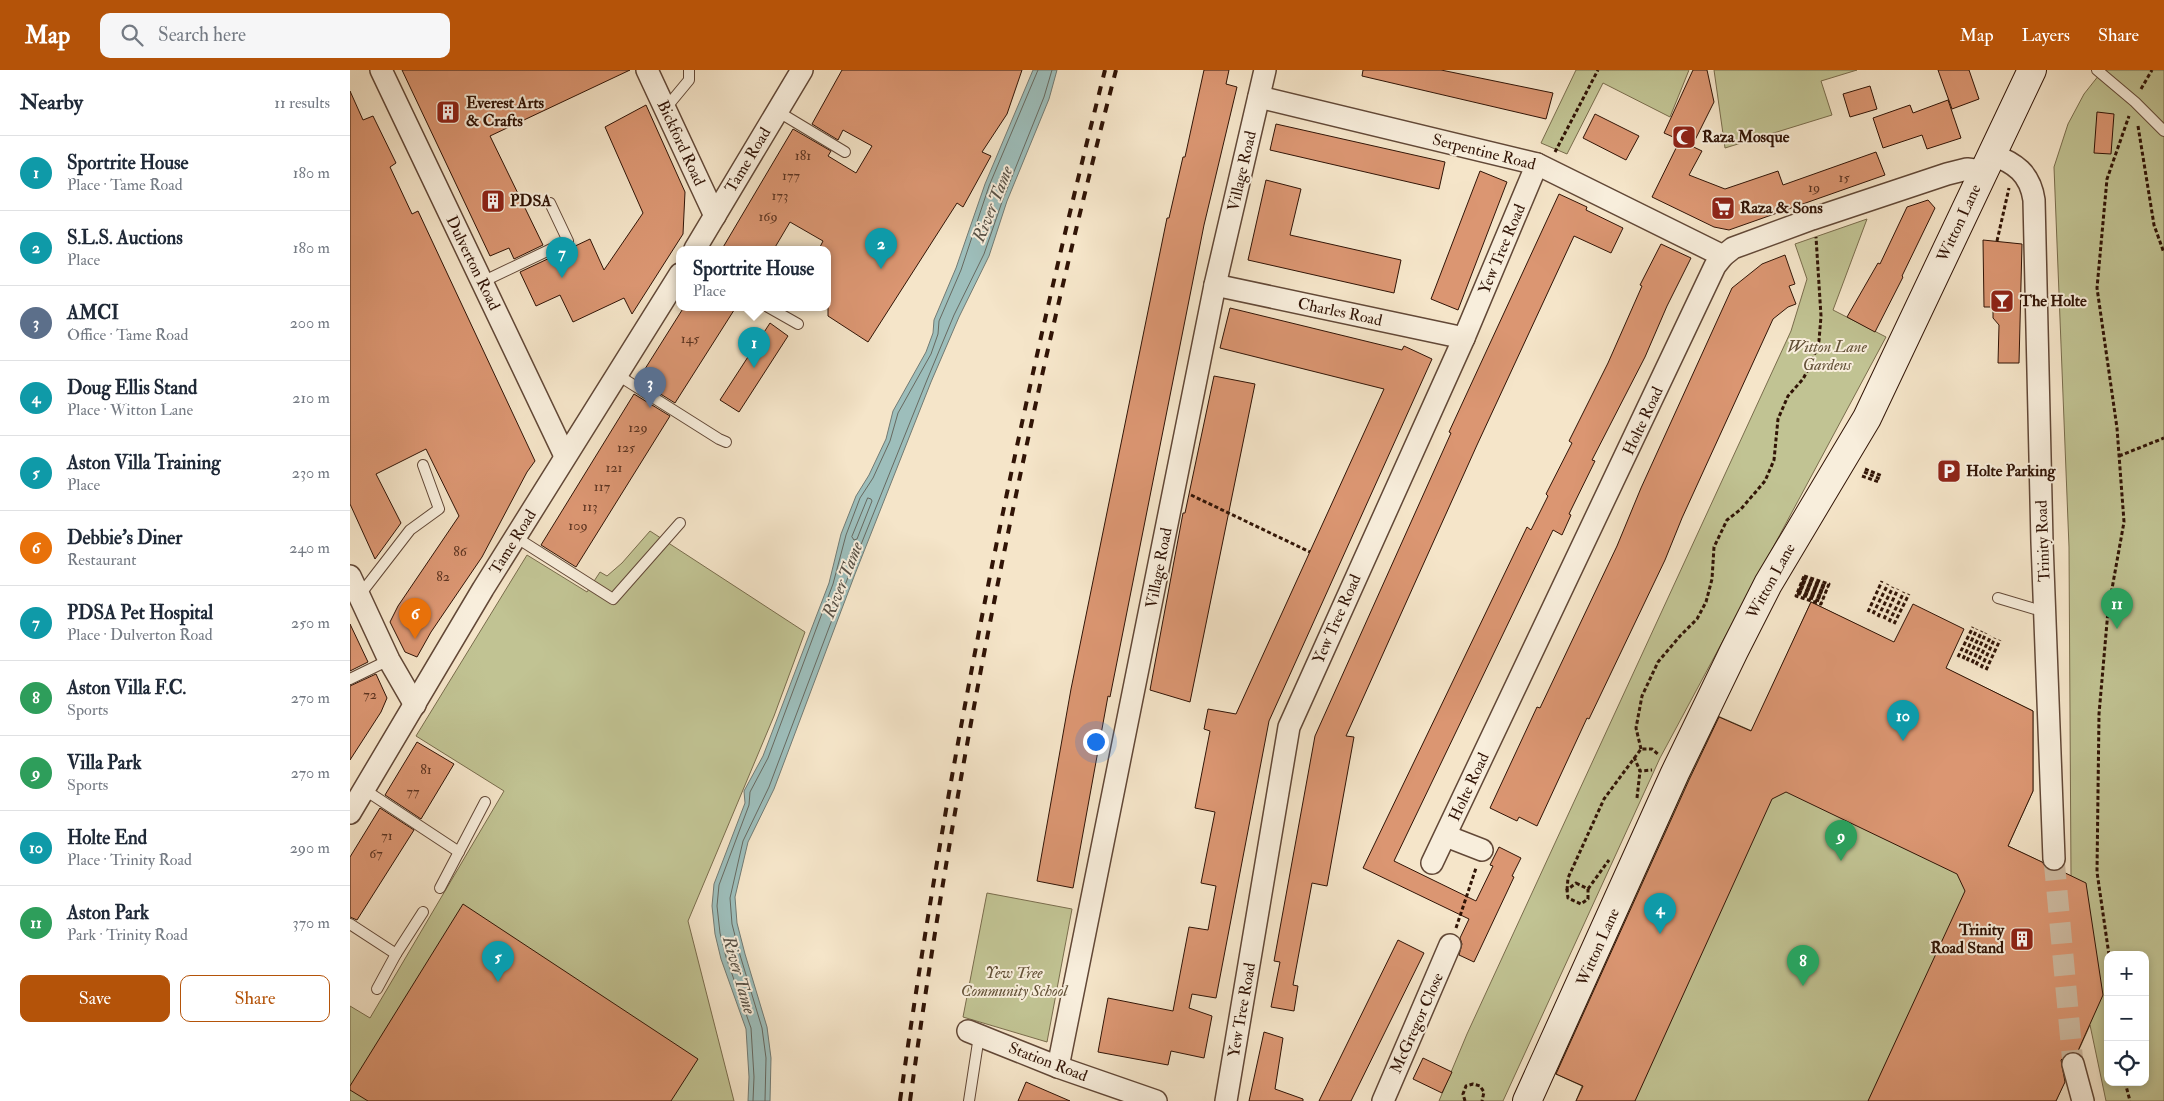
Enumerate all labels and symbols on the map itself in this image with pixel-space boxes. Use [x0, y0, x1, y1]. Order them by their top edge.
place label: Everest Arts & Crafts [466, 93, 545, 131]
street label: Bickford Road [652, 97, 710, 189]
building icon: Everest Arts & Crafts [435, 99, 461, 125]
street label: Tame Road [721, 124, 775, 196]
mosque icon: Raza Mosque [1671, 124, 1697, 150]
place label: Raza Mosque [1702, 127, 1790, 148]
street label: Village Road [1223, 129, 1261, 213]
street label: Serpentine Road [1430, 130, 1538, 175]
house number: 181 [795, 147, 811, 164]
water label: River Tame [967, 162, 1019, 246]
house number: 177 [782, 167, 800, 184]
house number: 15 [1838, 169, 1850, 186]
house number: 19 [1808, 179, 1820, 196]
street label: Witton Lane [1932, 181, 1986, 266]
house number: 173 [772, 187, 788, 204]
building icon: PDSA [480, 188, 506, 214]
place label: PDSA [510, 191, 552, 211]
supermarket icon: Raza & Sons [1710, 195, 1736, 221]
place label: Raza & Sons [1740, 198, 1823, 218]
street label: Yew Tree Road [1474, 201, 1530, 297]
house number: 169 [758, 208, 778, 225]
street label: Dulverton Road [442, 212, 505, 314]
pin: 2 [865, 228, 897, 269]
pin: 7 [546, 237, 578, 278]
bar icon: The Holte [1989, 288, 2015, 314]
place label: The Holte [2019, 291, 2087, 311]
street label: Charles Road [1296, 293, 1384, 331]
pin: 1 [738, 327, 770, 368]
house number: 145 [681, 330, 700, 347]
park label: Witton Lane Gardens [1787, 337, 1867, 375]
pin: 3 [634, 367, 666, 408]
street label: Holte Road [1618, 383, 1668, 458]
house number: 129 [628, 419, 648, 436]
house number: 125 [617, 439, 636, 456]
parking icon: Holte Parking [1936, 458, 1962, 484]
house number: 121 [605, 459, 623, 476]
place label: Holte Parking [1966, 461, 2056, 482]
house number: 117 [594, 478, 611, 495]
house number: 113 [582, 498, 598, 515]
street label: Trinity Road [2032, 500, 2054, 582]
street label: Tame Road [485, 506, 541, 578]
house number: 109 [568, 517, 588, 534]
street label: Village Road [1141, 526, 1177, 610]
water label: River Tame [817, 538, 869, 622]
street label: Witton Lane [1742, 539, 1800, 623]
house number: 86 [453, 543, 468, 560]
house number: 82 [436, 568, 450, 585]
street label: Yew Tree Road [1308, 571, 1366, 667]
pin: 11 [2101, 588, 2133, 629]
pin: 6 [399, 598, 431, 639]
house number: 72 [363, 686, 377, 703]
pin: 10 [1887, 700, 1919, 741]
your location [1083, 729, 1109, 755]
street label: Holte Road [1444, 749, 1494, 824]
house number: 81 [420, 761, 432, 778]
house number: 77 [407, 783, 420, 800]
pin: 9 [1825, 820, 1857, 861]
house number: 71 [381, 827, 393, 844]
house number: 67 [369, 845, 383, 862]
pin: 4 [1644, 893, 1676, 934]
street label: Witton Lane [1572, 905, 1624, 990]
place label: Trinity Road Stand [1930, 920, 2005, 958]
building icon: Trinity Road Stand [2009, 926, 2035, 952]
water label: River Tame [717, 932, 761, 1018]
pin: 5 [482, 941, 514, 982]
pin: 8 [1787, 945, 1819, 986]
street label: Yew Tree Road [1224, 961, 1260, 1059]
park label: Yew Tree Community School [961, 963, 1068, 1001]
street label: McGregor Close [1386, 969, 1448, 1076]
street label: Station Road [1006, 1038, 1090, 1086]

